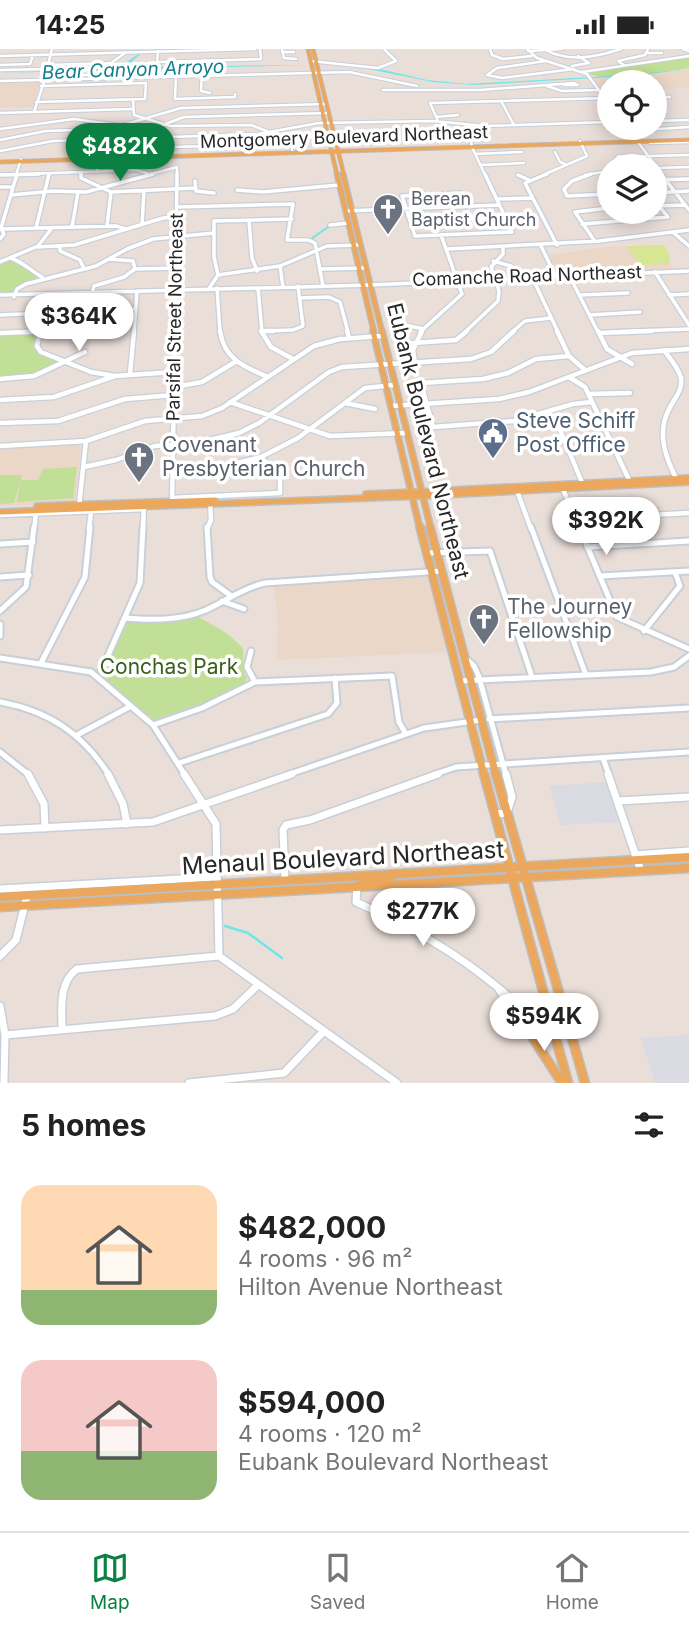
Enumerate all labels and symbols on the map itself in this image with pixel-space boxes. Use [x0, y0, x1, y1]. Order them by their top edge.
water label: Bear Canyon Arroyo [41, 55, 225, 84]
street label: Montgomery Boulevard Northeast [200, 121, 488, 152]
pin: $482K [71, 123, 169, 183]
place label: Berean Baptist Church [411, 188, 536, 230]
church icon: Berean Baptist Church [371, 192, 405, 236]
street label: Parsifal Street Northeast [162, 213, 187, 421]
street label: Comanche Road Northeast [412, 261, 642, 290]
pin: $364K [30, 293, 128, 353]
street label: Eubank Boulevard Northeast [382, 300, 475, 581]
place label: Steve Schiff Post Office [516, 408, 635, 457]
public building icon: Steve Schiff Post Office [476, 416, 510, 460]
place label: Covenant Presbyterian Church [162, 432, 365, 481]
church icon: Covenant Presbyterian Church [122, 440, 156, 484]
pin: $392K [557, 497, 655, 557]
place label: The Journey Fellowship [507, 594, 633, 643]
church icon: The Journey Fellowship [467, 602, 501, 646]
park label: Conchas Park [100, 654, 239, 679]
street label: Menaul Boulevard Northeast [181, 835, 505, 880]
pin: $277K [374, 888, 472, 948]
pin: $594K [495, 993, 593, 1053]

